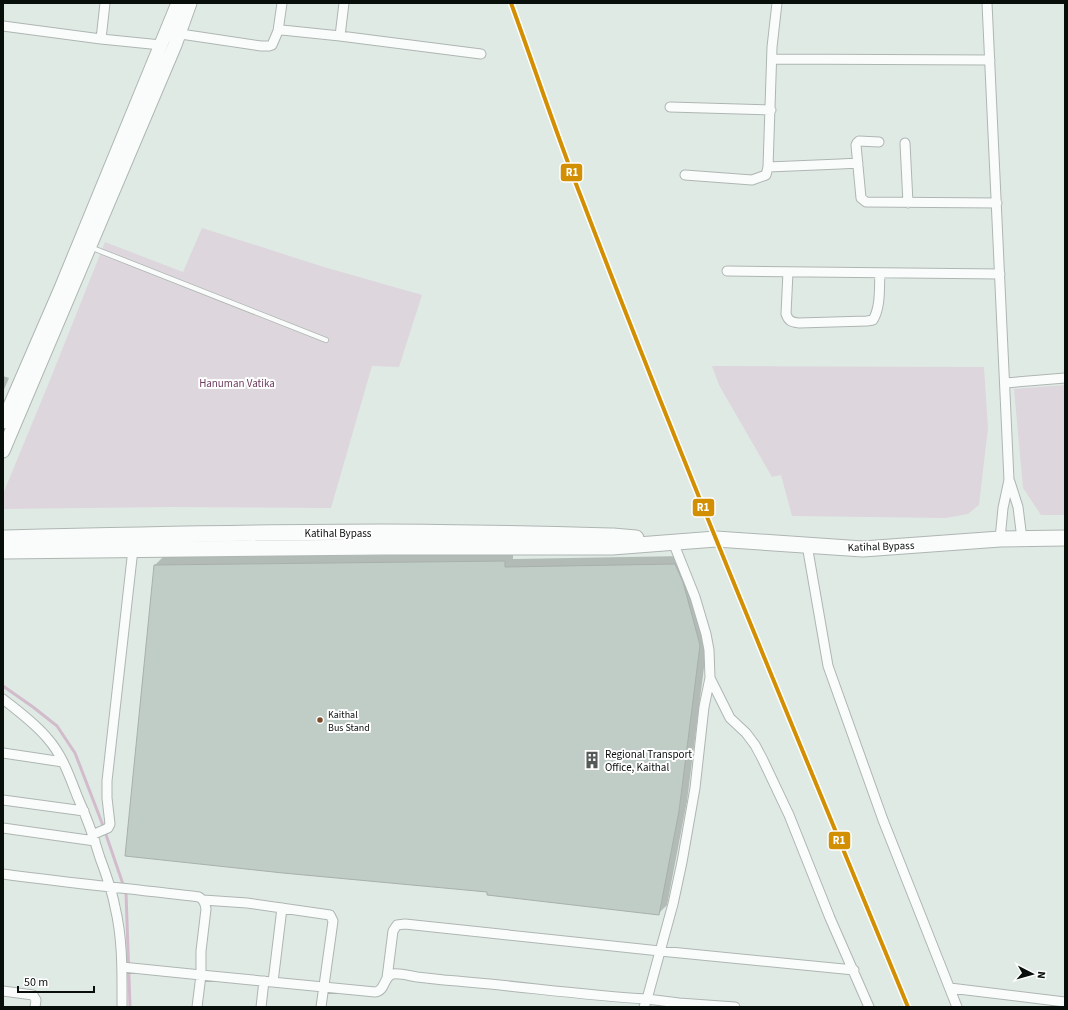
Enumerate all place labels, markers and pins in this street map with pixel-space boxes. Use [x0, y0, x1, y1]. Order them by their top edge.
place label: Kaithal Bus Stand [328, 708, 370, 735]
marker: Kaithal Bus Stand [315, 715, 325, 725]
place label: Regional Transport Office, Kaithal [605, 747, 692, 775]
building icon: Regional Transport Office, Kaithal [582, 750, 602, 770]

